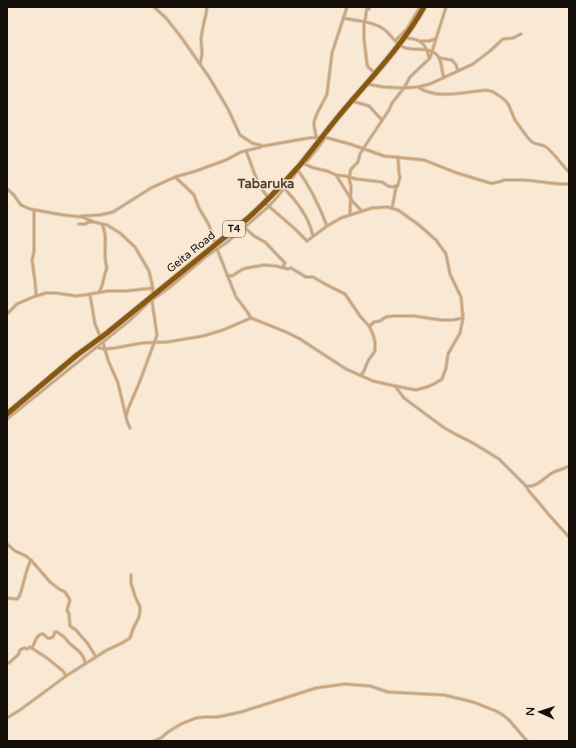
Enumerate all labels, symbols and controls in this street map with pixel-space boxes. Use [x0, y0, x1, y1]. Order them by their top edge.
district label: Tabaruka [237, 176, 294, 192]
road number: T4 [223, 221, 245, 237]
street label: Geita Road [164, 229, 218, 275]
north arrow [520, 692, 560, 732]
text: N [524, 707, 537, 716]

